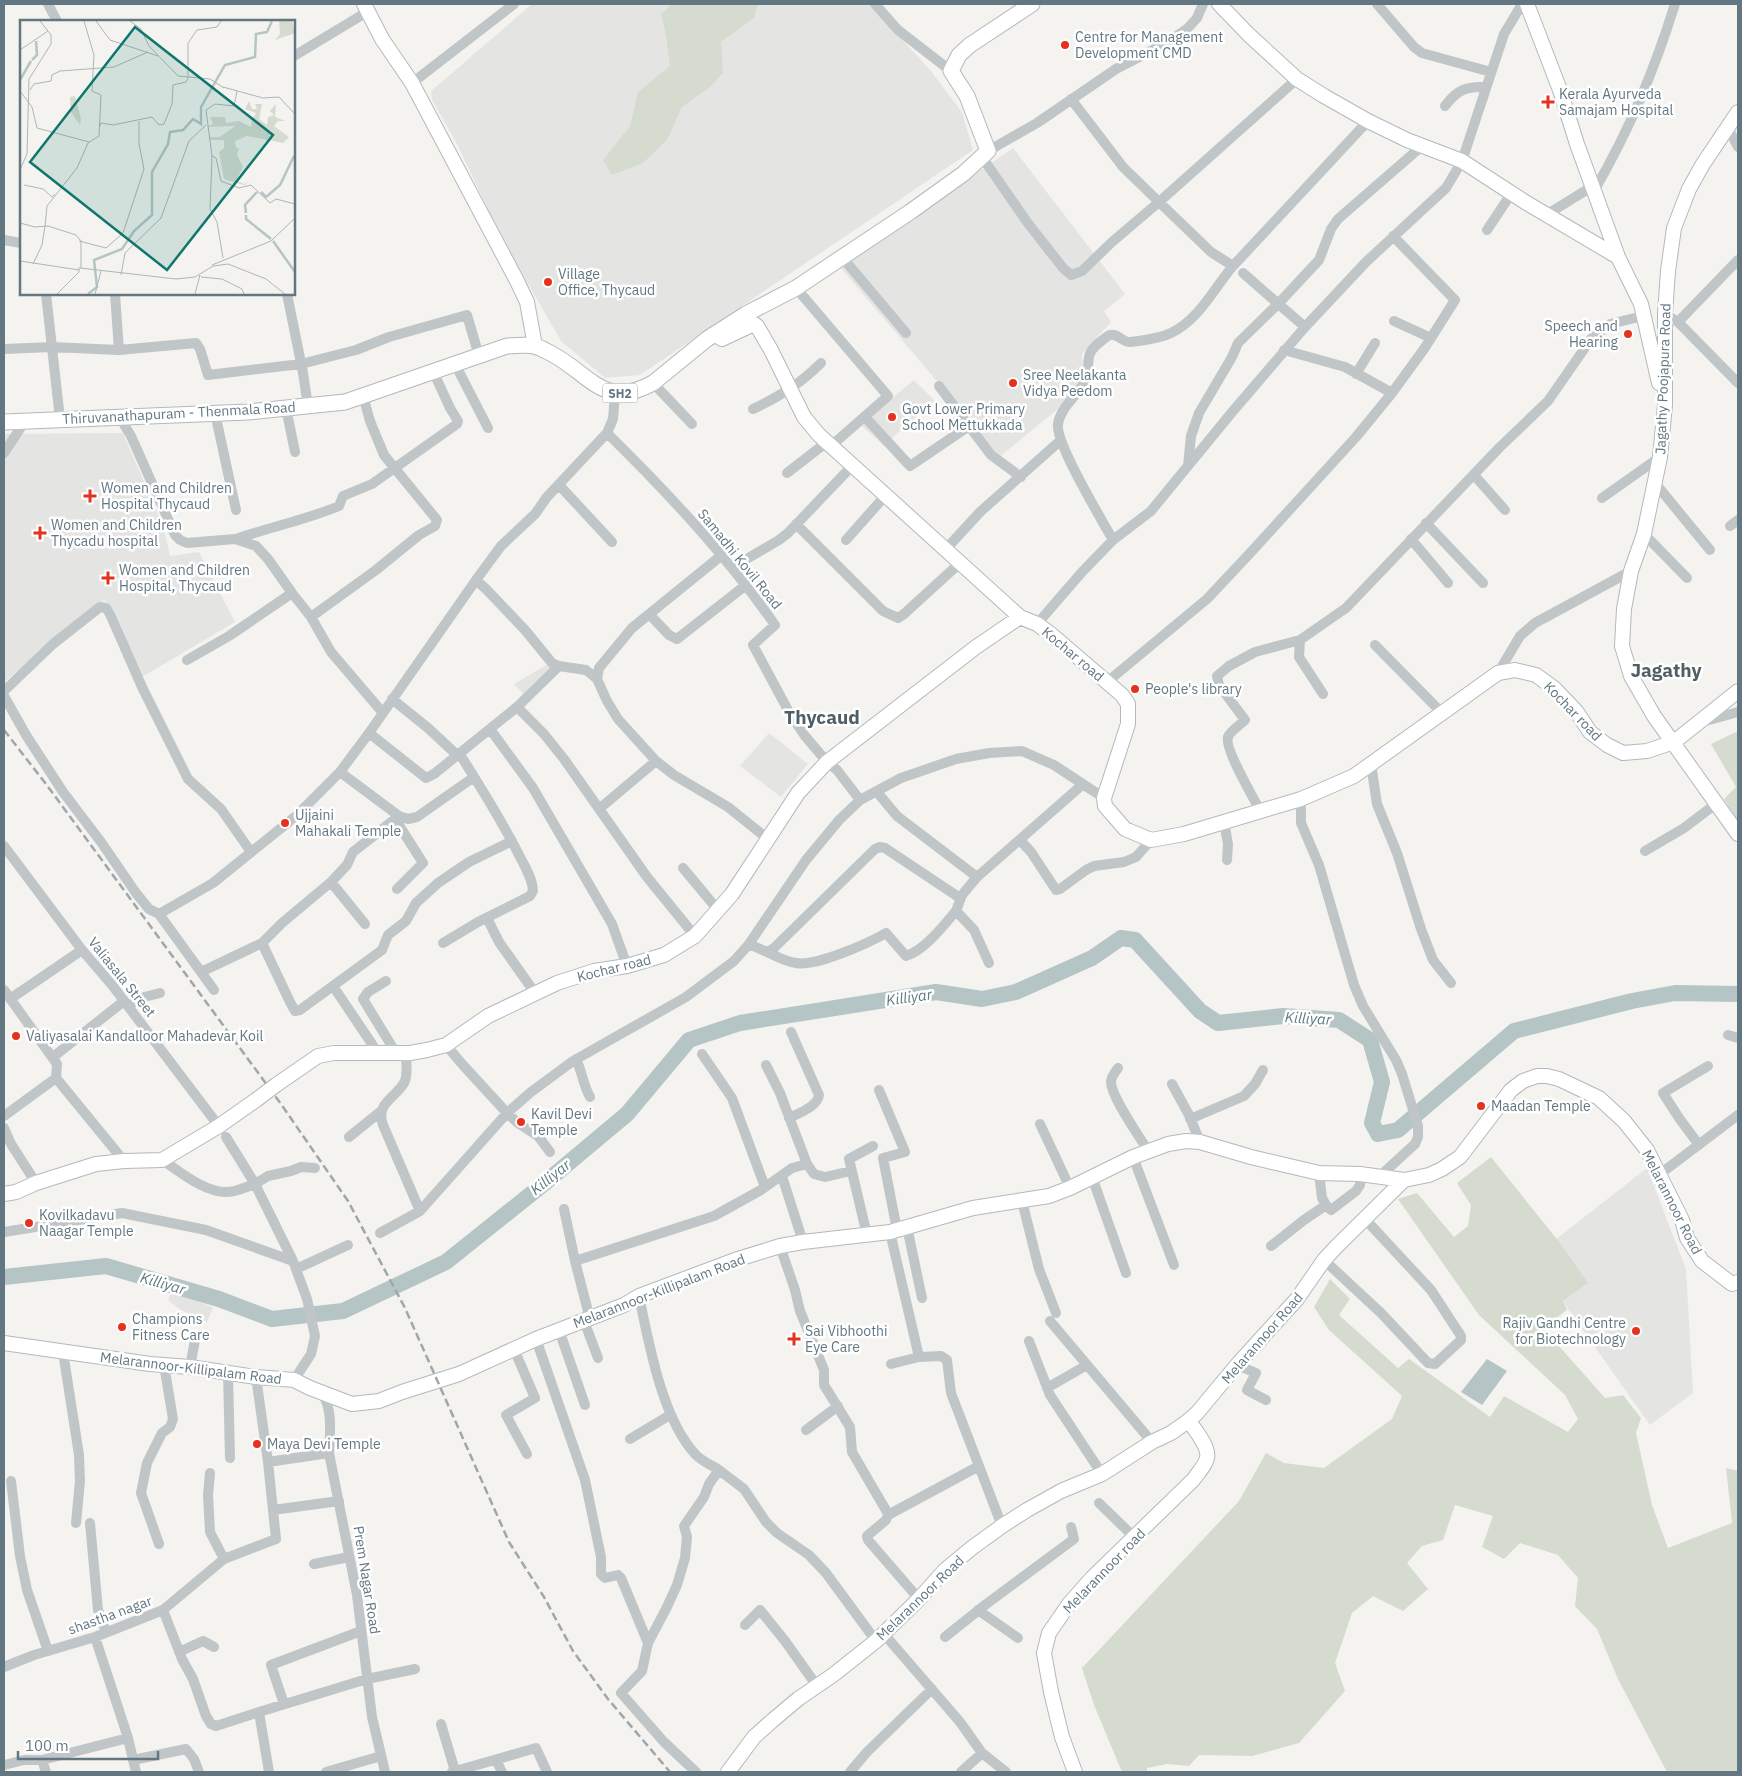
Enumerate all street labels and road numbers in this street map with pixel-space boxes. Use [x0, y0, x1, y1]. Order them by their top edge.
street label: Jagathy Poojapura Road [1651, 303, 1675, 455]
road number: SH2 [602, 383, 638, 402]
street label: Thiruvanathapuram - Thenmala Road [62, 398, 296, 428]
street label: Samadhi Kovil Road [694, 505, 786, 613]
street label: Kochar road [1038, 623, 1108, 685]
street label: Kochar road [1540, 677, 1606, 745]
street label: Valiasala Street [84, 933, 160, 1021]
street label: Kochar road [575, 950, 653, 986]
street label: Melarannoor Road [1638, 1147, 1706, 1257]
street label: Melarannoor-Killipalam Road [570, 1250, 748, 1332]
street label: Melarannoor Road [1217, 1289, 1307, 1387]
street label: Melarannoor-Killipalam Road [99, 1348, 283, 1388]
street label: Prem Nagar Road [350, 1525, 384, 1635]
street label: Melarannoor road [1059, 1525, 1149, 1617]
street label: Melarannoor Road [872, 1552, 968, 1644]
street label: shastha nagar [66, 1591, 154, 1639]

